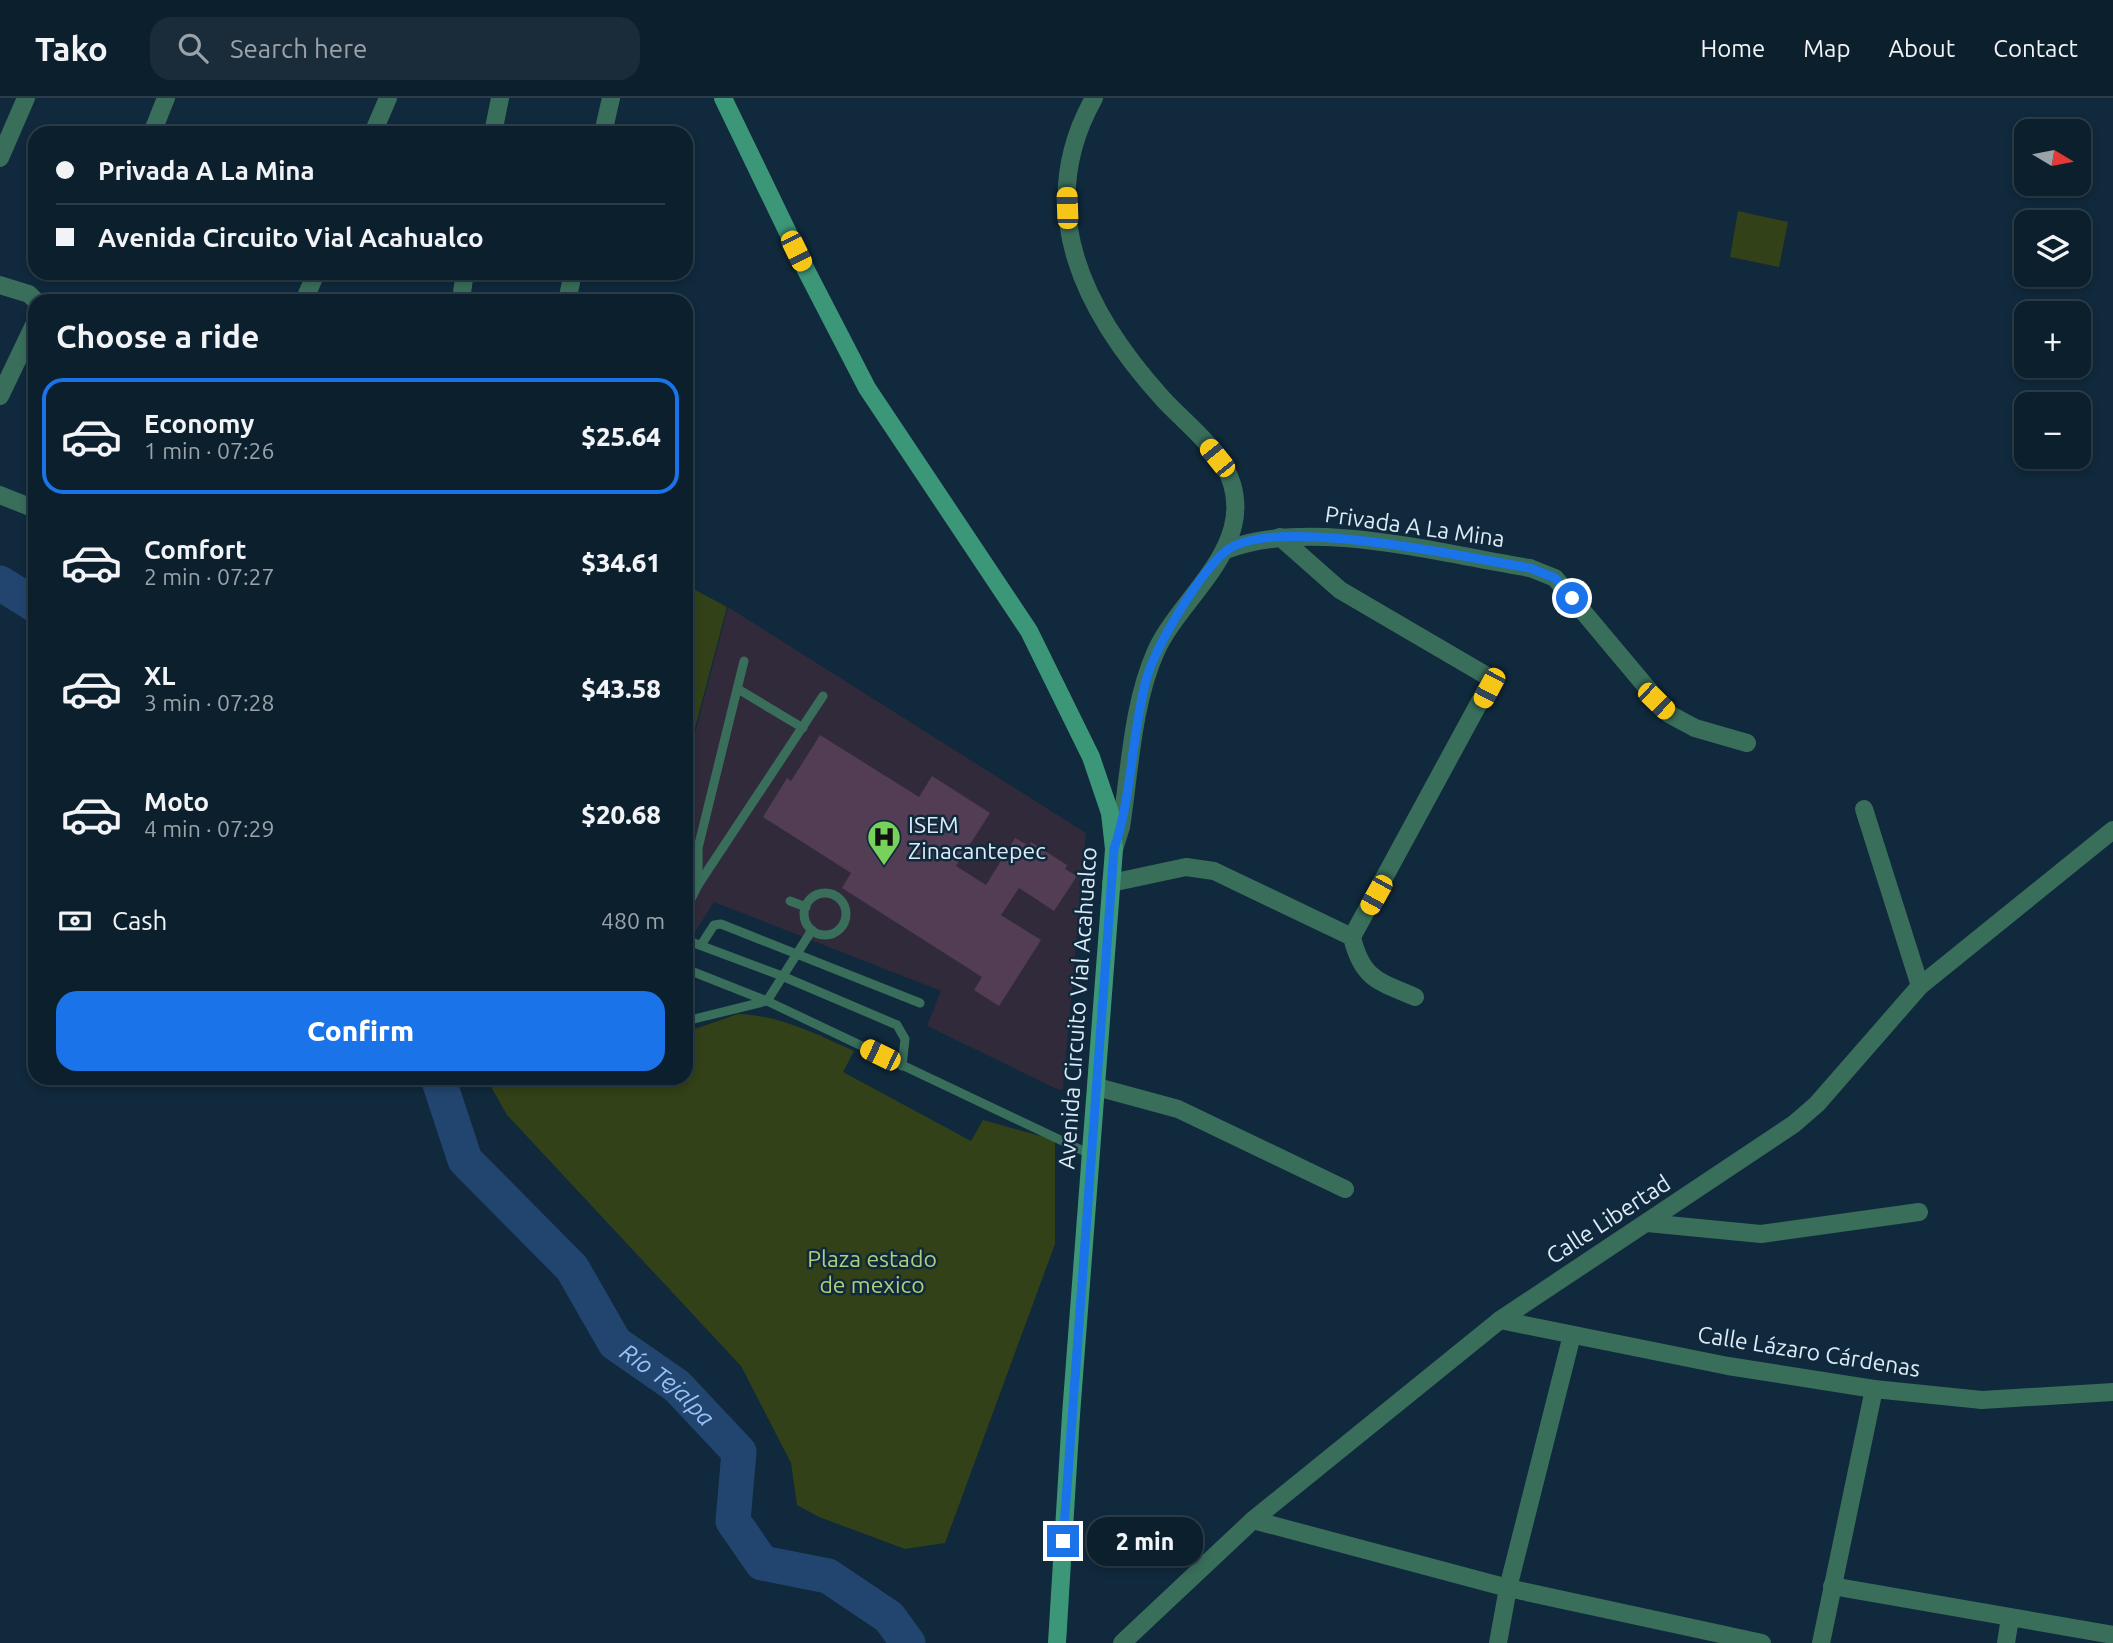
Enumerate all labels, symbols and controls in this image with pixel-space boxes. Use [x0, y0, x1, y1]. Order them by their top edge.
search box [150, 17, 640, 80]
icon: search [174, 29, 212, 67]
text: Tako [35, 30, 108, 67]
text: Search here [230, 34, 367, 63]
text: Home [1700, 35, 1765, 62]
text: Map [1803, 35, 1850, 62]
text: About [1888, 35, 1955, 62]
text: Contact [1993, 35, 2078, 62]
north arrow [2014, 119, 2091, 196]
map controls [2014, 119, 2091, 469]
text: Privada A La Mina [98, 156, 315, 185]
car [1056, 187, 1079, 229]
button: layers [2014, 210, 2091, 287]
text: Avenida Circuito Vial Acahualco [98, 223, 484, 252]
car [778, 228, 815, 274]
button: + [2014, 301, 2091, 378]
text: Choose a ride [56, 318, 259, 354]
button: − [2014, 392, 2091, 469]
icon: car [60, 405, 123, 468]
text: Economy [144, 409, 254, 438]
text: $25.64 [581, 422, 661, 451]
car [1196, 435, 1239, 481]
text: 1 min · 07:26 [144, 438, 275, 463]
street label: Privada A La Mina [1324, 501, 1506, 551]
icon: car [60, 531, 123, 594]
text: Comfort [144, 535, 247, 564]
text: $34.61 [581, 548, 661, 577]
text: 2 min · 07:27 [144, 564, 275, 589]
route start [1556, 582, 1588, 614]
icon: car [60, 657, 123, 720]
text: XL [144, 661, 175, 690]
car [1470, 665, 1509, 711]
text: $43.58 [581, 674, 661, 703]
car [1634, 679, 1679, 723]
text: 3 min · 07:28 [144, 690, 275, 715]
icon: car [60, 783, 123, 846]
text: Moto [144, 787, 209, 816]
text: $20.68 [581, 800, 661, 829]
place label: ISEM Zinacantepec [908, 812, 1046, 863]
text: 4 min · 07:29 [144, 816, 275, 841]
hospital icon: ISEM Zinacantepec [865, 818, 903, 867]
street label: Avenida Circuito Vial Acahualco [1053, 846, 1101, 1170]
car [1357, 872, 1396, 918]
icon: cash [56, 902, 94, 940]
text: Cash [112, 906, 167, 935]
text: 480 m [601, 908, 665, 933]
button: Confirm [56, 991, 665, 1071]
car [857, 1036, 904, 1074]
street label: Calle Libertad [1541, 1170, 1675, 1268]
park label: Plaza estado de mexico [807, 1246, 937, 1297]
street label: Calle Lázaro Cárdenas [1696, 1321, 1922, 1381]
water label: Río Tejalpa [616, 1338, 720, 1431]
callout: 2 min [1088, 1516, 1203, 1566]
route end [1047, 1525, 1079, 1557]
text: 2 min [1116, 1529, 1174, 1554]

